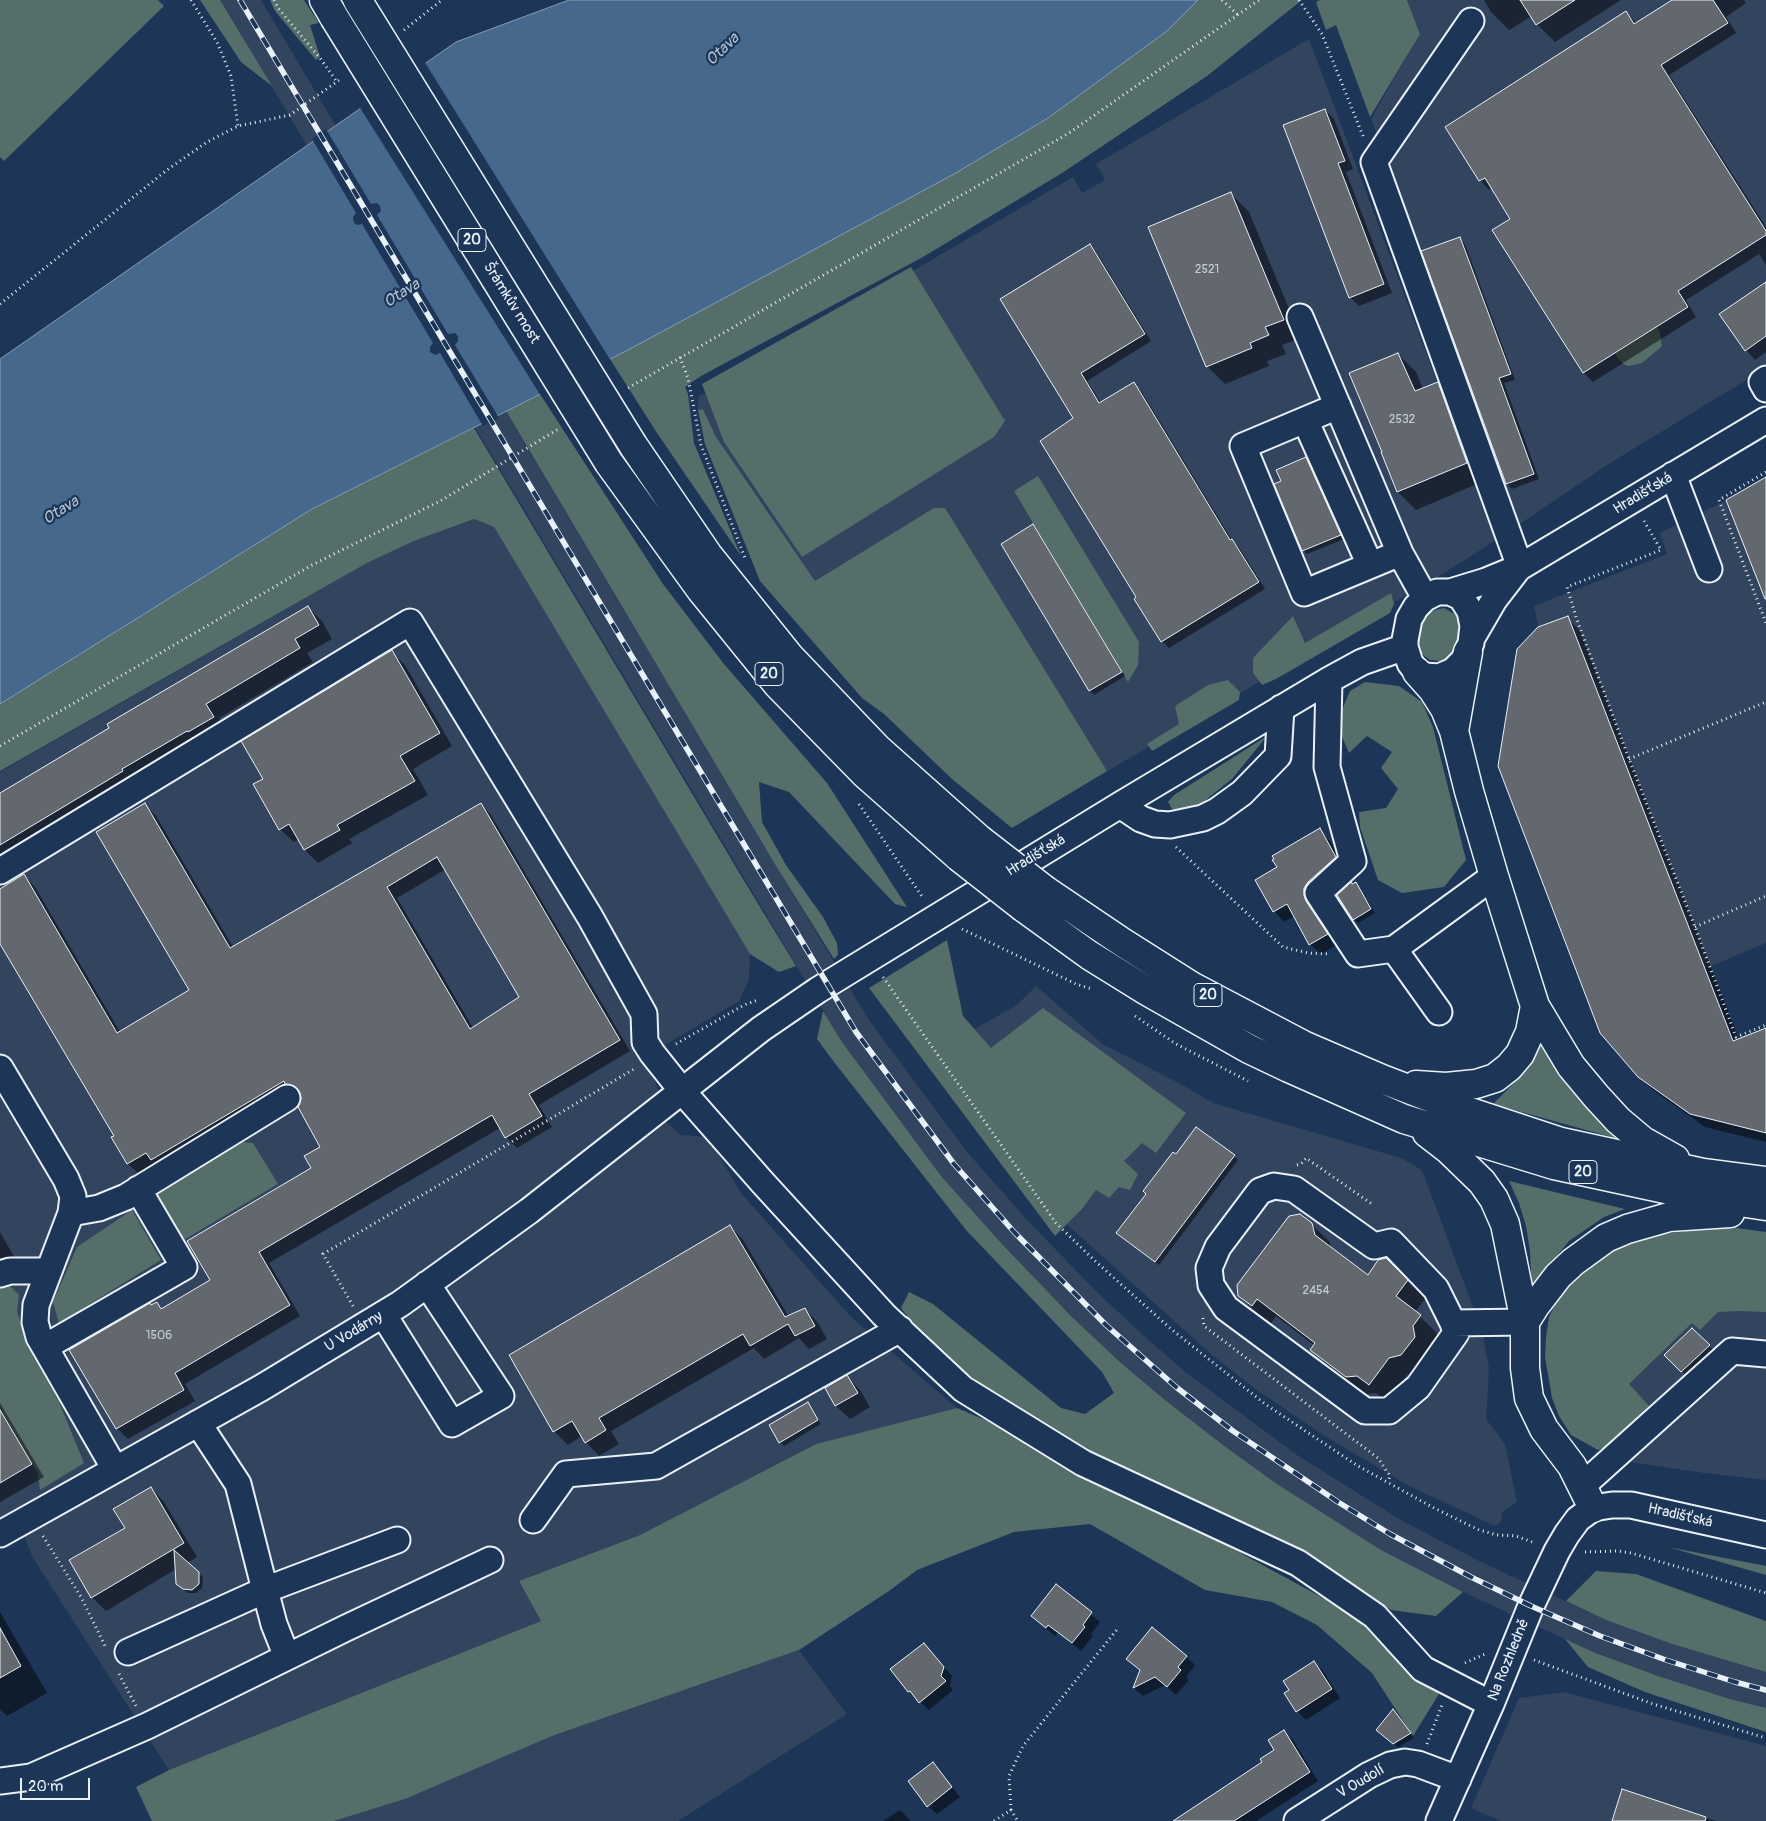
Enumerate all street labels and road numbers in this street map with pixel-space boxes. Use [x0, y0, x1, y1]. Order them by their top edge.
road number: 20 [458, 228, 486, 252]
street label: Šrámkův most [479, 259, 543, 347]
street label: Hradišťská [1610, 469, 1676, 519]
road number: 20 [755, 662, 783, 686]
street label: Hradišťská [1003, 831, 1069, 881]
road number: 20 [1194, 984, 1222, 1006]
road number: 20 [1569, 1160, 1597, 1184]
street label: U Vodárny [322, 1308, 386, 1356]
street label: Hradišťská [1646, 1500, 1714, 1532]
street label: Na Rozhledně [1484, 1616, 1534, 1704]
street label: V Oudolí [1334, 1761, 1388, 1803]

